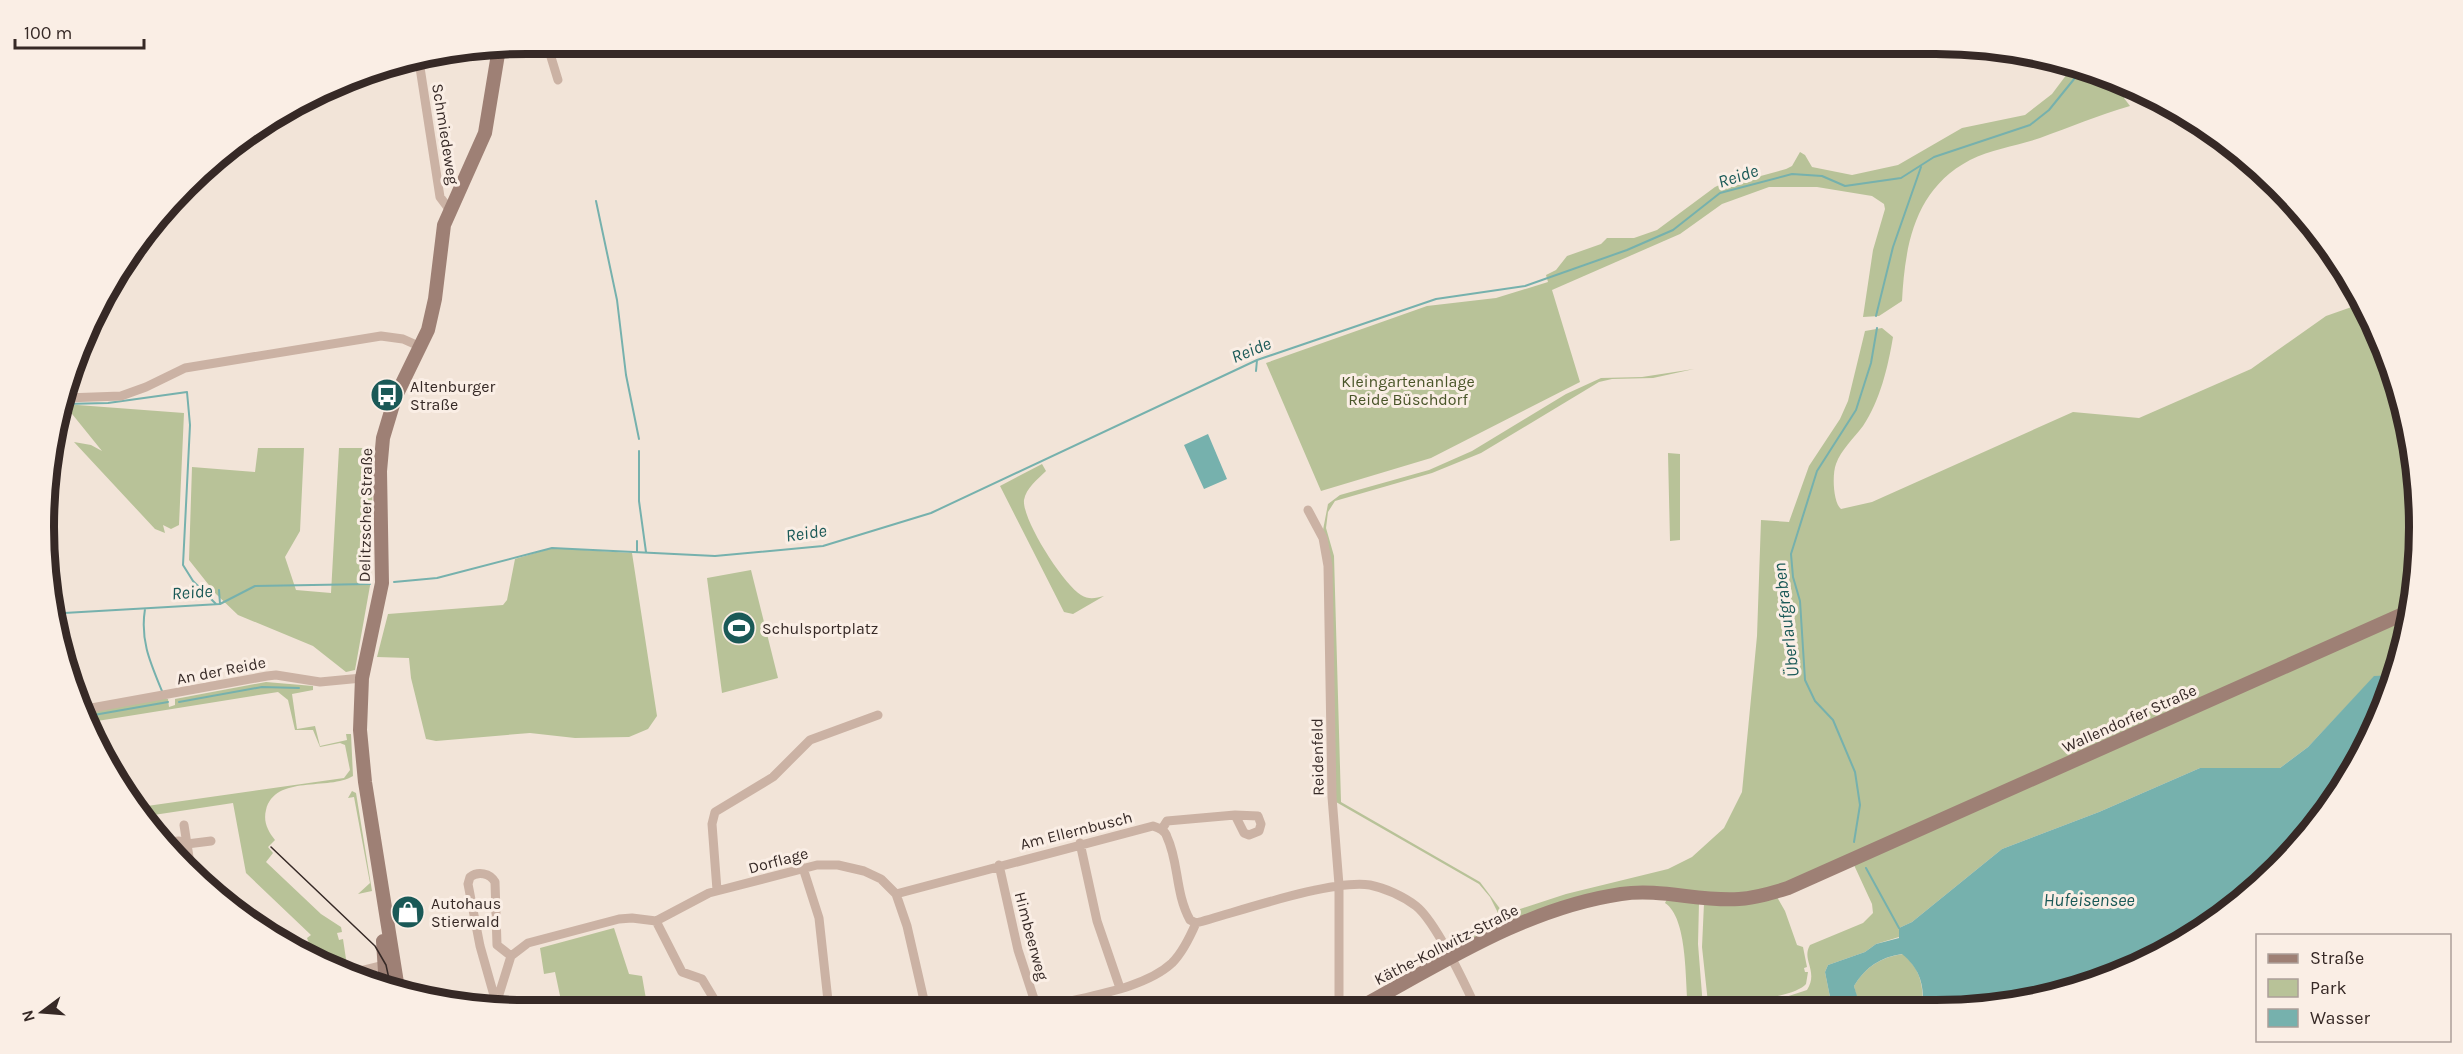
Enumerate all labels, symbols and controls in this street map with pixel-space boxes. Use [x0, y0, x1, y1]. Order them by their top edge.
scale bar [15, 12, 144, 50]
text: 100 m [24, 22, 72, 44]
street label: Schmiedeweg [428, 82, 463, 186]
water label: Reide [1715, 159, 1761, 193]
water label: Reide [1228, 332, 1274, 368]
park label: Kleingartenanlage Reide Büschdorf [1341, 372, 1475, 409]
bus stop icon: Altenburger Straße [369, 377, 405, 413]
place label: Altenburger Straße [410, 377, 496, 414]
street label: Delitzscher Straße [355, 448, 376, 582]
water label: Reide [784, 519, 828, 547]
water label: Überlaufgraben [1768, 562, 1804, 678]
water label: Reide [171, 580, 213, 604]
sports icon: Schulsportplatz [721, 610, 757, 646]
place label: Schulsportplatz [762, 619, 878, 638]
street label: An der Reide [175, 653, 267, 688]
street label: Wallendorfer Straße [2059, 680, 2199, 757]
street label: Reidenfeld [1307, 718, 1328, 796]
street label: Am Ellernbusch [1018, 807, 1134, 854]
street label: Dorflage [746, 843, 810, 878]
water label: Hufeisensee [2043, 889, 2135, 911]
street label: Himbeerweg [1011, 890, 1052, 983]
shop icon: Autohaus Stierwald [390, 894, 426, 930]
place label: Autohaus Stierwald [431, 894, 501, 931]
street label: Käthe-Kollwitz-Straße [1371, 900, 1521, 989]
legend [2256, 934, 2451, 1042]
text: Straße [2310, 947, 2364, 969]
text: Park [2310, 977, 2347, 999]
north arrow [12, 982, 72, 1042]
text: Wasser [2310, 1007, 2371, 1029]
text: N [17, 1008, 39, 1024]

